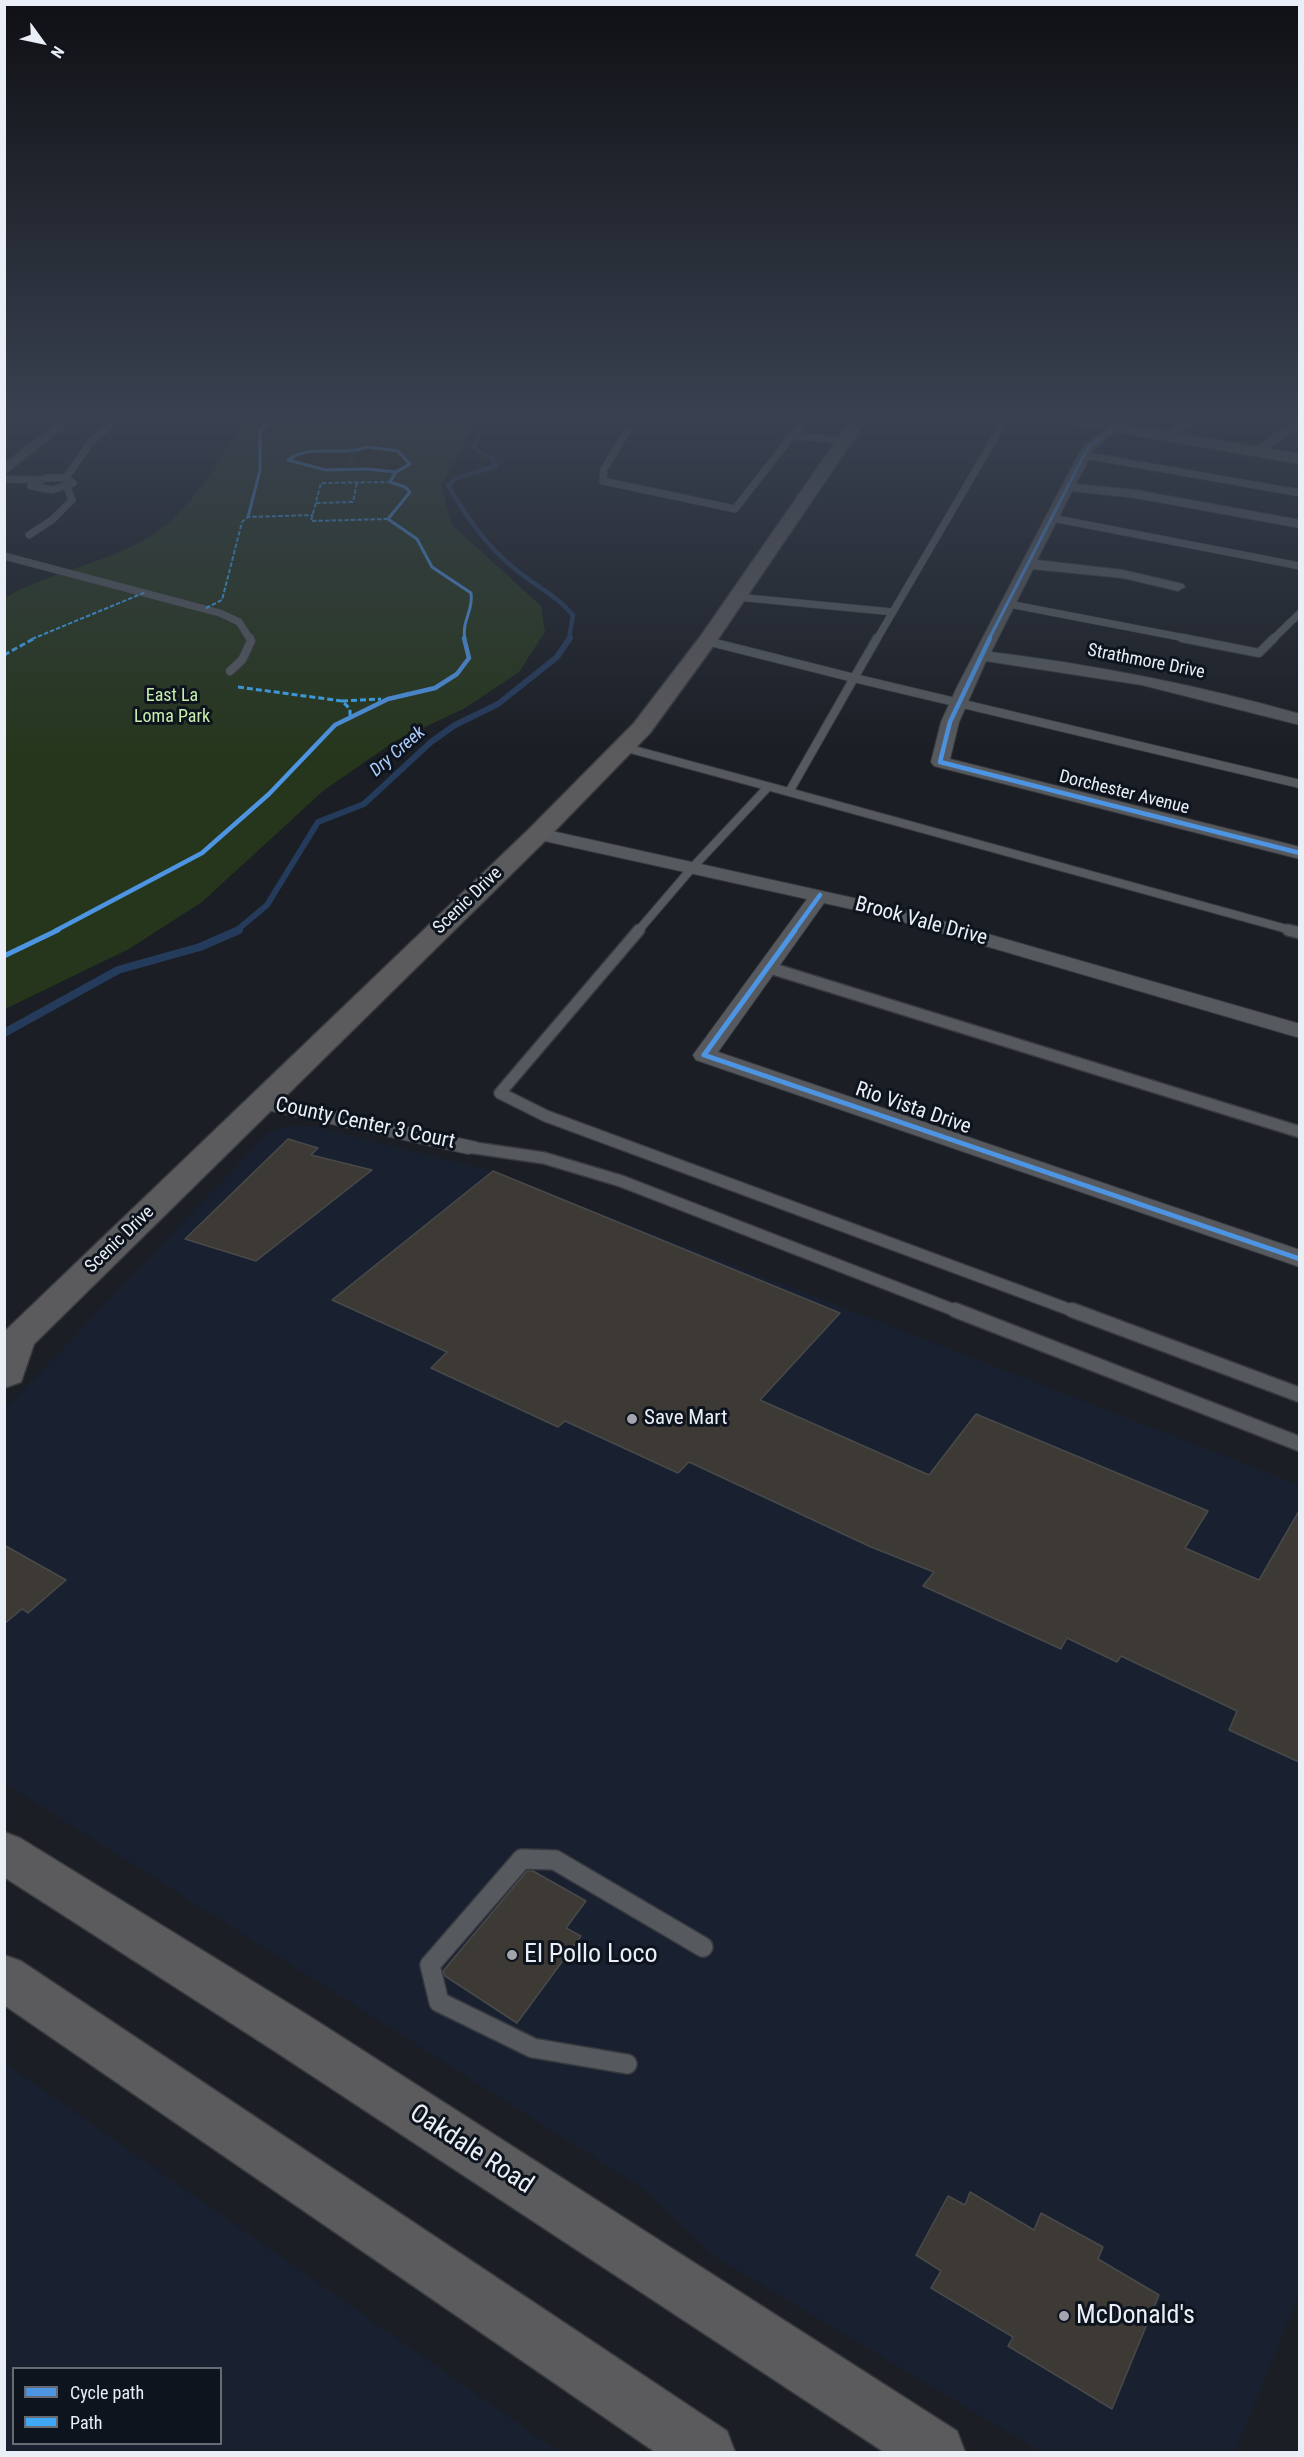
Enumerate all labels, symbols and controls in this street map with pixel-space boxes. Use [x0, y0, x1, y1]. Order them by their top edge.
north arrow [12, 12, 72, 72]
text: N [47, 43, 68, 61]
street label: Strathmore Drive [1086, 640, 1206, 684]
park label: East La Loma Park [134, 685, 210, 728]
water label: Dry Creek [366, 722, 430, 782]
street label: Dorchester Avenue [1057, 766, 1191, 820]
street label: Scenic Drive [429, 863, 507, 939]
street label: Brook Vale Drive [852, 892, 990, 952]
street label: Rio Vista Drive [852, 1077, 974, 1141]
street label: County Center 3 Court [273, 1093, 457, 1155]
street label: Scenic Drive [81, 1202, 159, 1278]
place label: Save Mart [644, 1406, 727, 1432]
marker: Save Mart [625, 1412, 639, 1426]
place label: El Pollo Loco [524, 1939, 658, 1971]
marker: El Pollo Loco [505, 1948, 519, 1962]
street label: Oakdale Road [403, 2098, 539, 2202]
place label: McDonald's [1076, 2300, 1195, 2332]
marker: McDonald's [1057, 2309, 1071, 2323]
legend [12, 2367, 222, 2445]
text: Cycle path [70, 2382, 144, 2403]
text: Path [70, 2412, 103, 2433]

